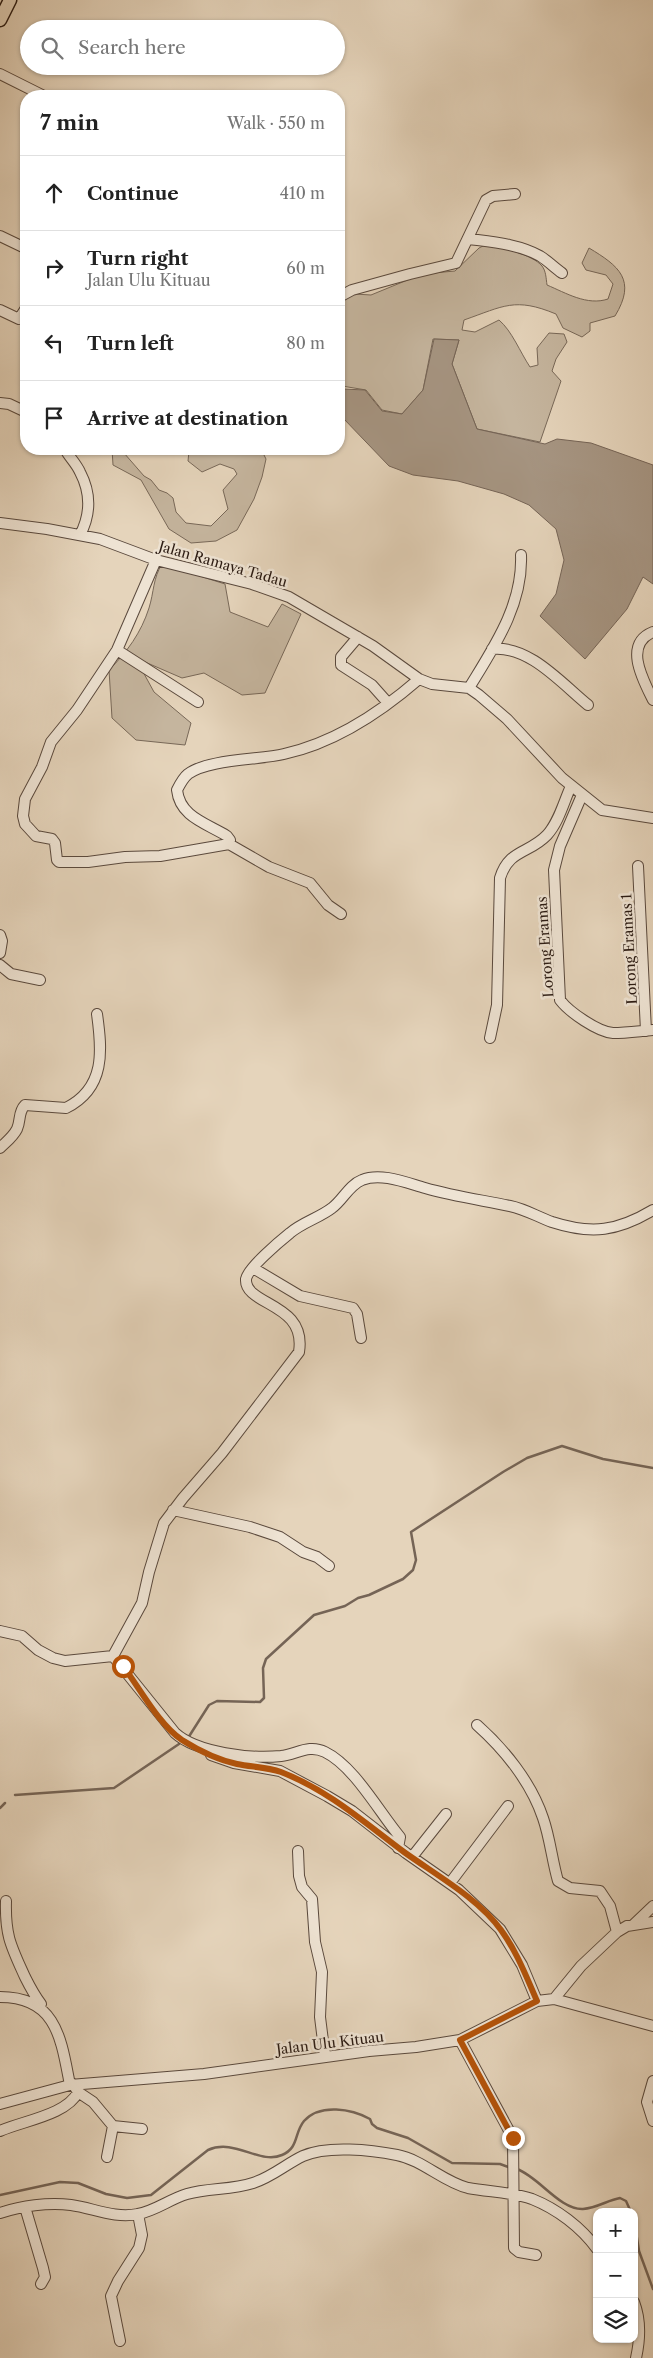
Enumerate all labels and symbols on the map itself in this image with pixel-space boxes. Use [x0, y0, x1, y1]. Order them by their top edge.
street label: Jalan Ramaya Tadau [155, 536, 290, 591]
street label: Lorong Eramas 1 [617, 893, 641, 1005]
street label: Lorong Eramas [532, 896, 558, 998]
route start [112, 1655, 135, 1678]
street label: Jalan Ulu Kituau [273, 2027, 385, 2059]
route end [502, 2127, 525, 2150]

